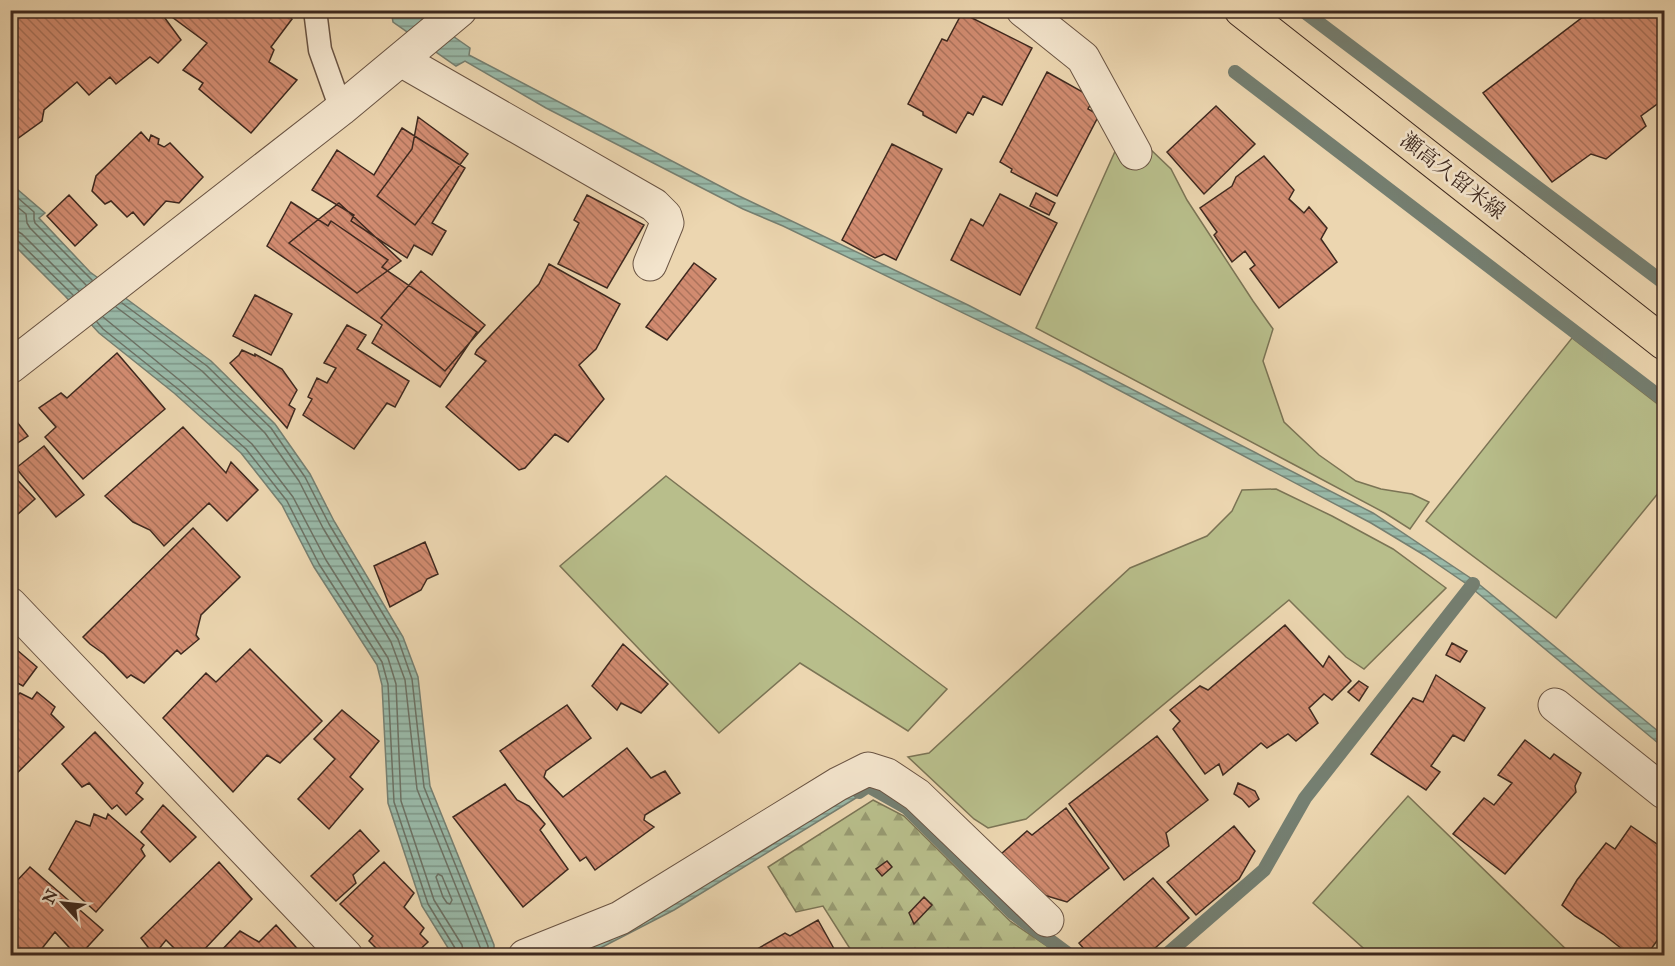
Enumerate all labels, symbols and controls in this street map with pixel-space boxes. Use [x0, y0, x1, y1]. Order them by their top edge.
street label: 瀬高久留米線 [1395, 127, 1511, 225]
north arrow [33, 873, 93, 933]
text: N [39, 886, 62, 907]

